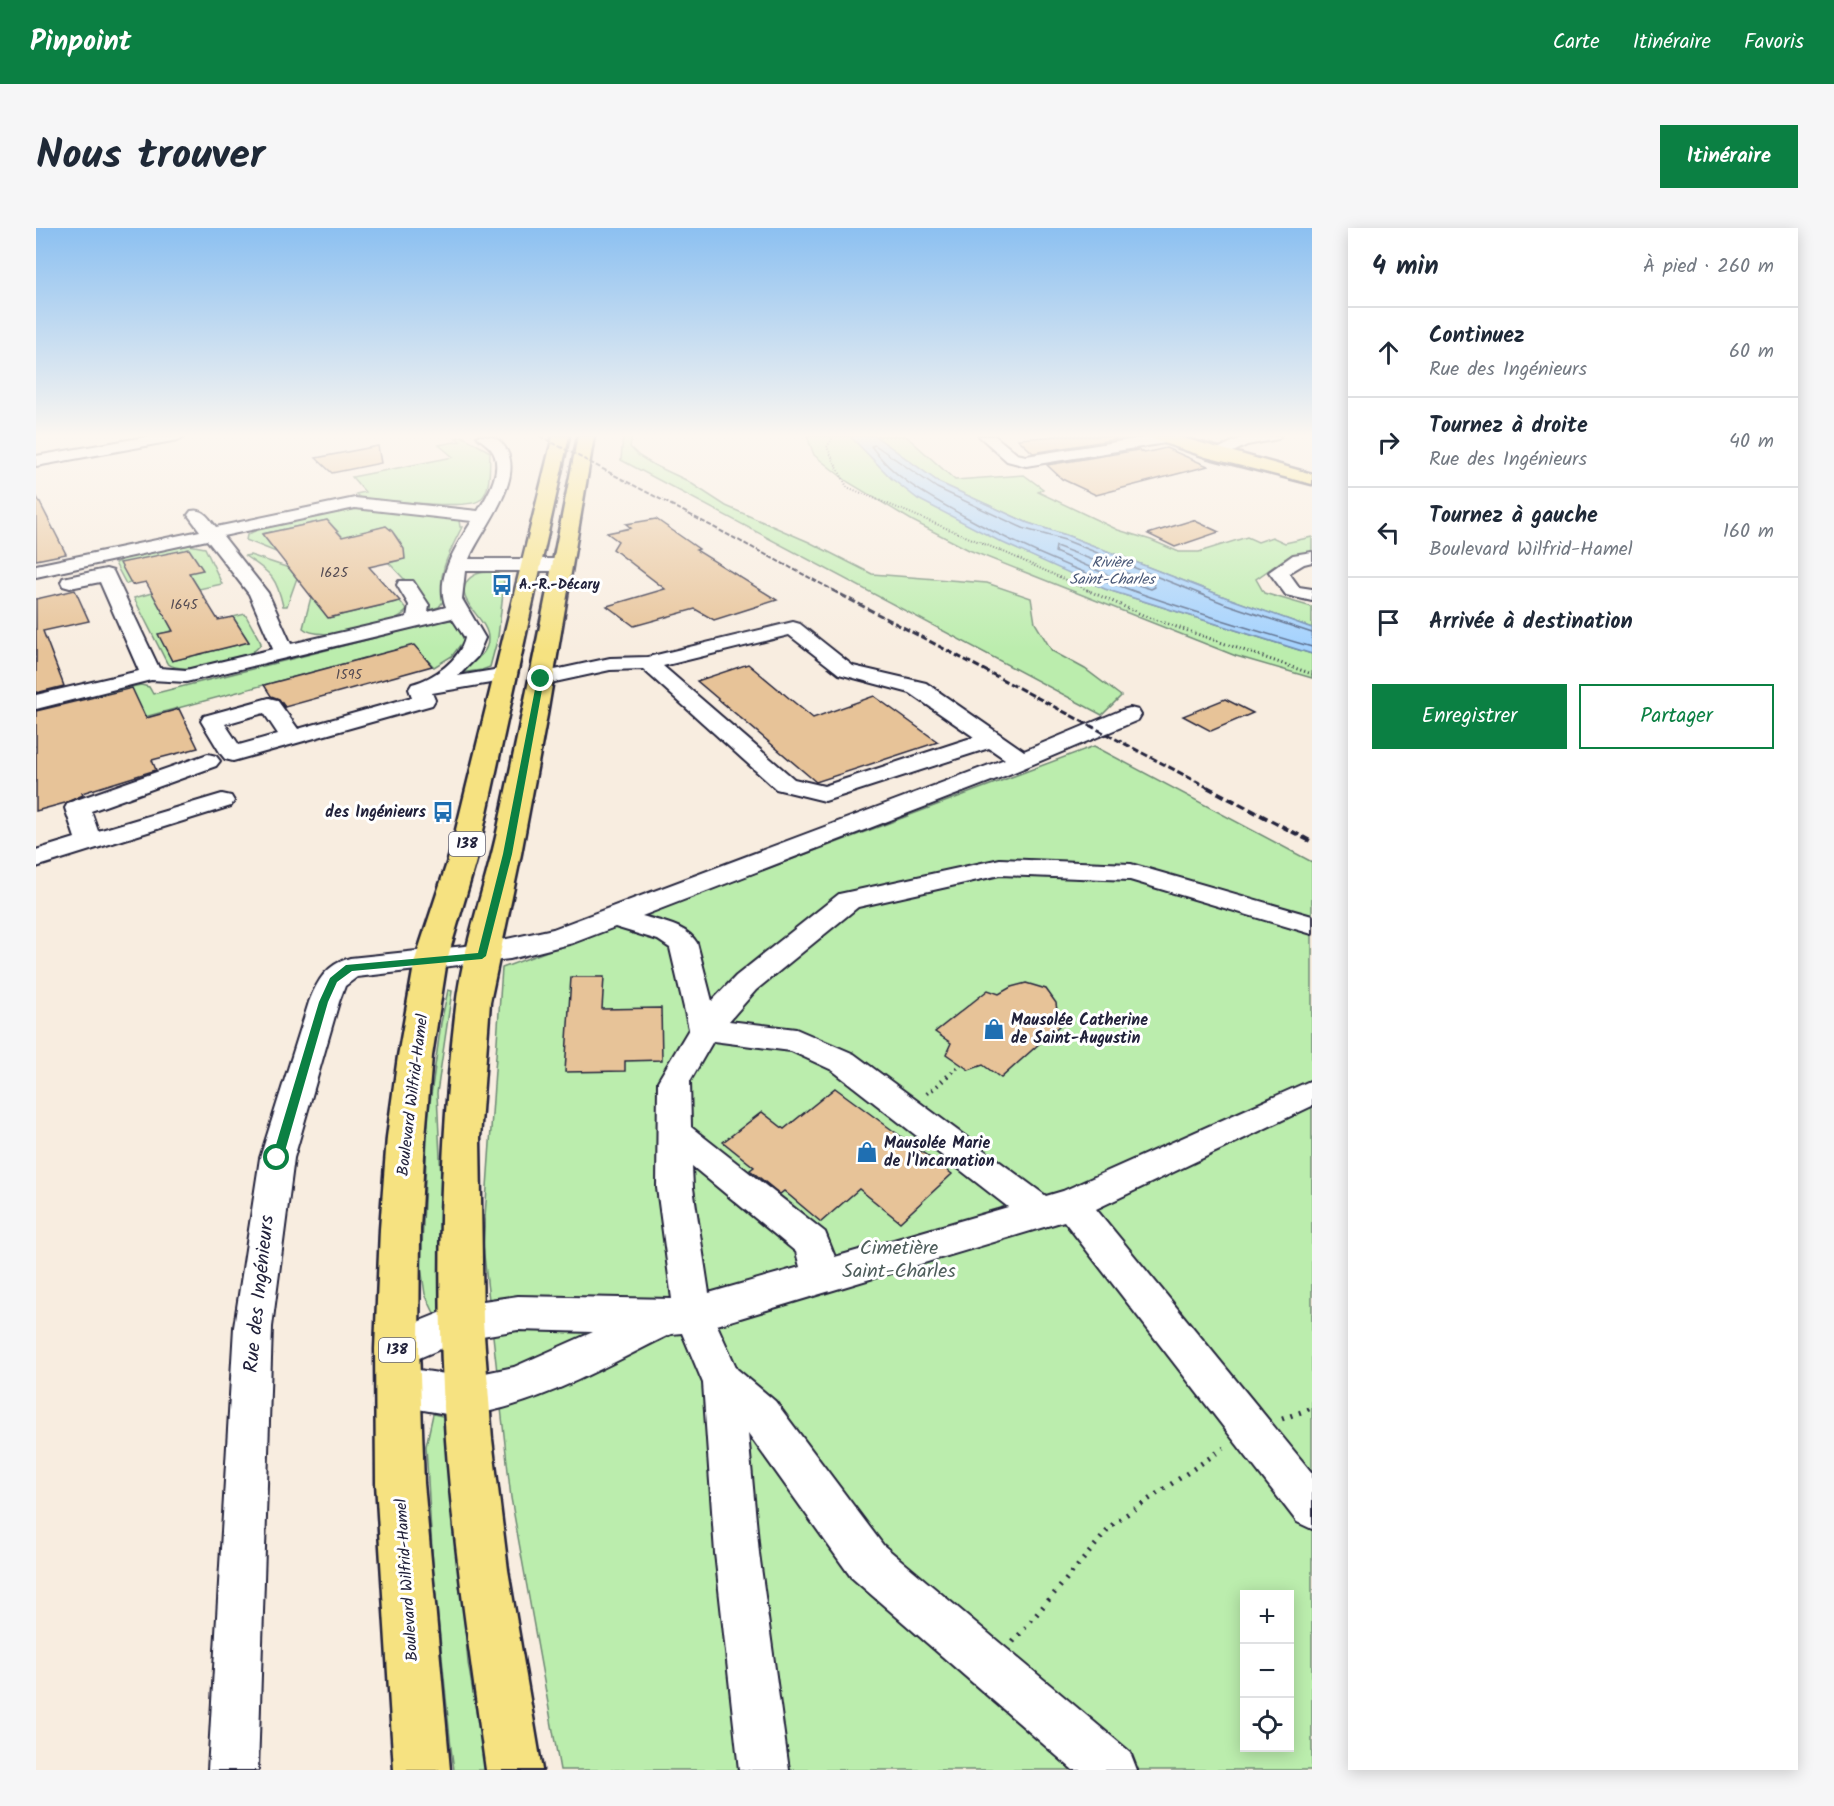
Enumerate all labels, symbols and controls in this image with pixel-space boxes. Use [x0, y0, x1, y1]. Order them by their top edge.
text: Pinpoint [30, 20, 131, 65]
text: Carte [1553, 26, 1600, 59]
text: Itinéraire [1633, 26, 1711, 59]
text: Favoris [1744, 26, 1804, 59]
text: Nous trouver [36, 123, 265, 190]
button: Itinéraire [1660, 125, 1798, 188]
text: 4 min [1372, 246, 1439, 288]
text: À pied · 260 m [1643, 251, 1774, 283]
text: Continuez [1429, 319, 1525, 354]
icon: ahead [1372, 336, 1405, 369]
text: 60 m [1729, 336, 1774, 368]
text: Rue des Ingénieurs [1429, 354, 1587, 386]
text: Tournez à droite [1429, 409, 1588, 444]
icon: right [1372, 426, 1405, 459]
text: 40 m [1729, 426, 1774, 458]
text: Rue des Ingénieurs [1429, 444, 1587, 476]
text: Tournez à gauche [1429, 499, 1598, 534]
icon: left [1372, 516, 1405, 549]
text: 160 m [1723, 516, 1774, 548]
text: Boulevard Wilfrid-Hamel [1429, 534, 1633, 566]
water label: Rivière Saint-Charles [1069, 551, 1156, 592]
house number: 1625 [320, 562, 349, 584]
bus stop icon: A.-R.-Décary [490, 573, 514, 597]
place label: A.-R.-Décary [519, 574, 600, 596]
house number: 1645 [170, 594, 199, 616]
text: Arrivée à destination [1429, 605, 1633, 640]
icon: arrive [1372, 606, 1405, 639]
house number: 1595 [336, 664, 364, 686]
route end [527, 665, 553, 691]
button: Enregistrer [1372, 684, 1567, 749]
button: Partager [1579, 684, 1774, 749]
place label: des Ingénieurs [325, 800, 427, 825]
bus stop icon: des Ingénieurs [431, 800, 455, 824]
road number: 138 [449, 832, 485, 856]
place label: Mausolée Catherine de Saint-Augustin [1011, 1008, 1148, 1051]
street label: Boulevard Wilfrid-Hamel [391, 1013, 435, 1177]
shop icon: Mausolée Catherine de Saint-Augustin [982, 1017, 1006, 1041]
place label: Mausolée Marie de l'Incarnation [884, 1131, 995, 1174]
shop icon: Mausolée Marie de l'Incarnation [855, 1140, 879, 1164]
route start [263, 1144, 289, 1170]
street label: Rue des Ingénieurs [236, 1213, 284, 1374]
park label: Cimetière Saint-Charles [842, 1233, 956, 1288]
road number: 138 [379, 1338, 415, 1362]
street label: Boulevard Wilfrid-Hamel [389, 1498, 425, 1662]
map controls [1240, 1590, 1294, 1752]
button: + [1240, 1590, 1294, 1644]
button: − [1240, 1644, 1294, 1698]
button: locate [1240, 1698, 1294, 1752]

